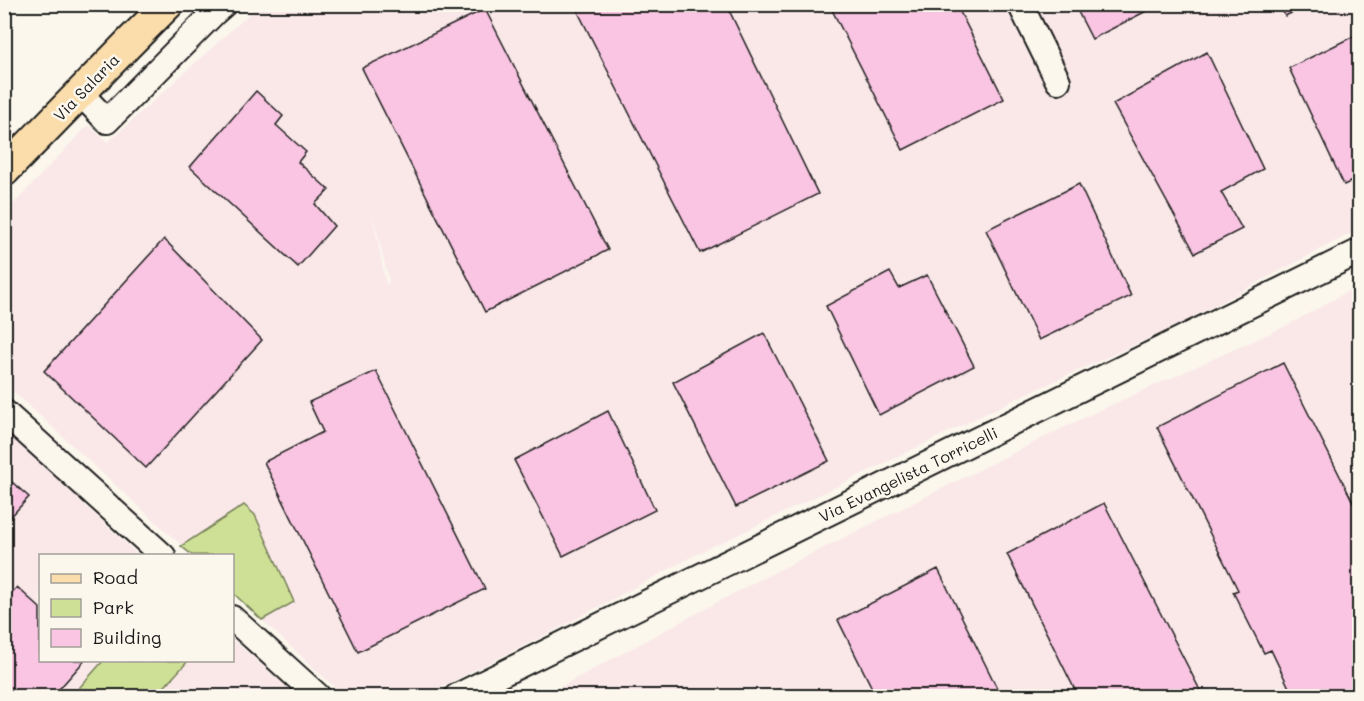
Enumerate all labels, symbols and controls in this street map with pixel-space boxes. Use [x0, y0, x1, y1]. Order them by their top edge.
street label: Via Salaria [49, 49, 123, 125]
street label: Via Evangelista Torricelli [815, 422, 1001, 526]
legend [39, 554, 234, 662]
text: Road [93, 565, 138, 589]
text: Park [93, 595, 134, 619]
text: Building [93, 625, 161, 649]

